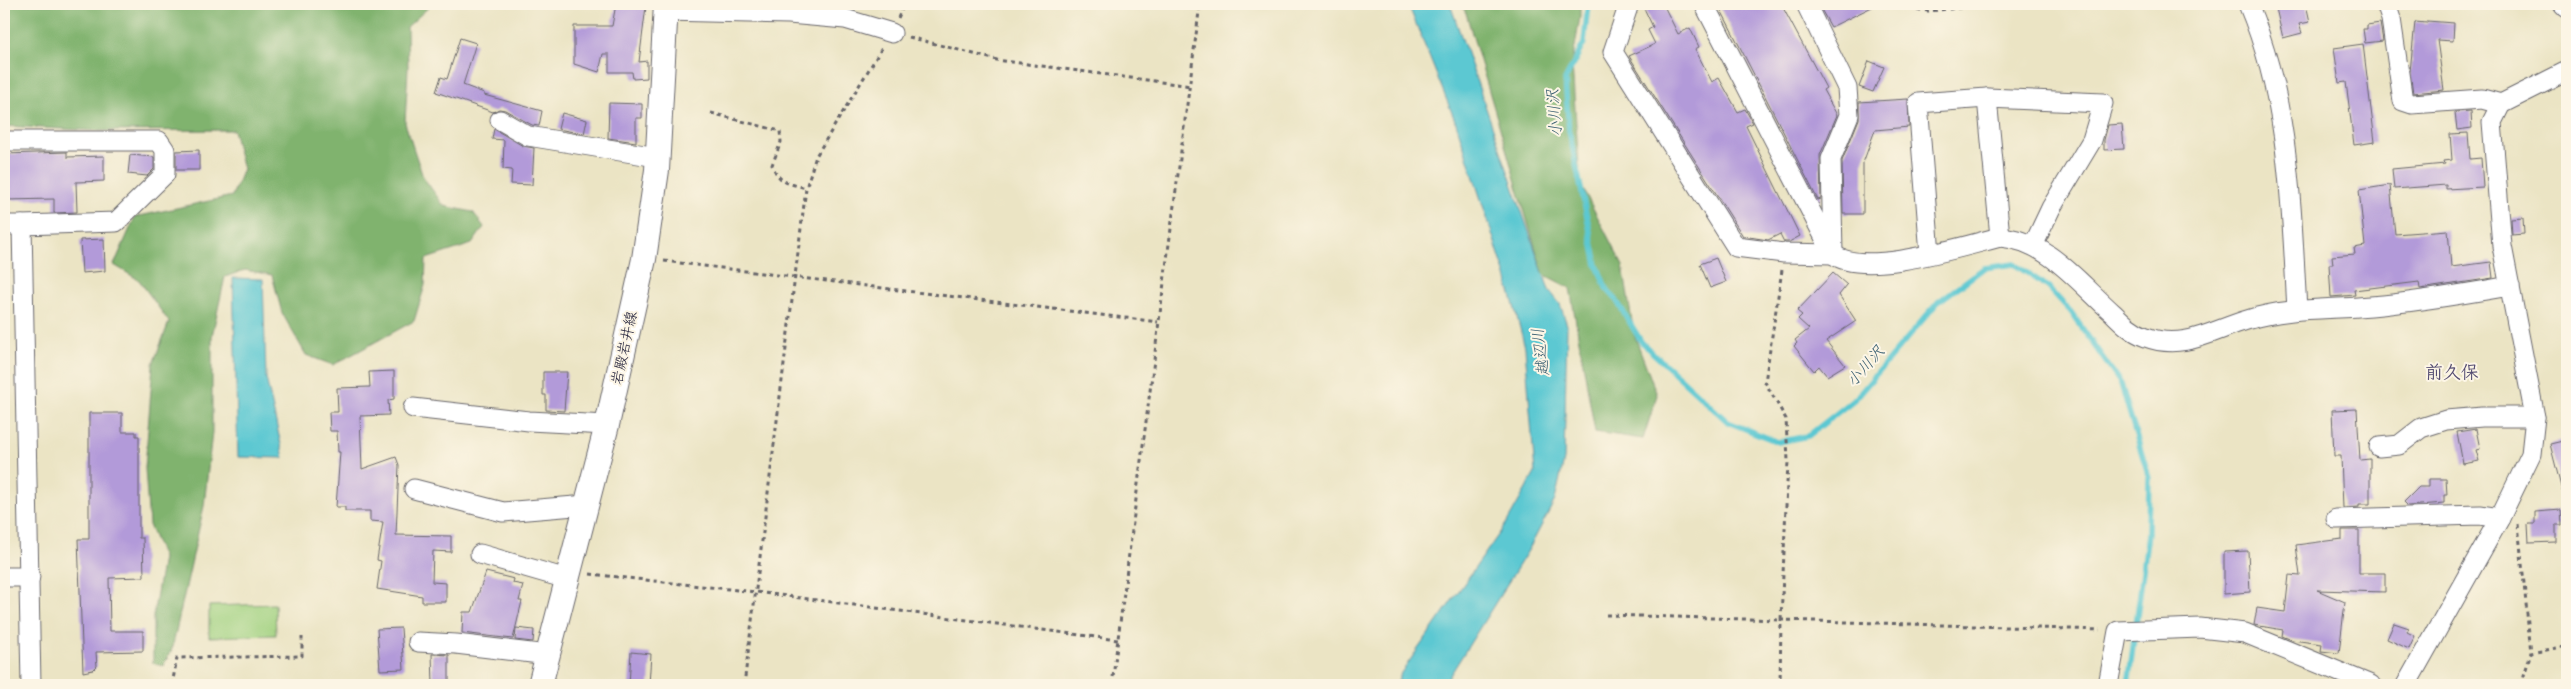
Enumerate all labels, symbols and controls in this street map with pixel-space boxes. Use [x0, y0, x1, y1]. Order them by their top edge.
water label: 小川沢 [1542, 87, 1566, 138]
street label: 岩殿岩井線 [607, 309, 641, 387]
water label: 越辺川 [1528, 327, 1552, 378]
water label: 小川沢 [1842, 341, 1889, 390]
district label: 前久保 [2425, 361, 2479, 383]

